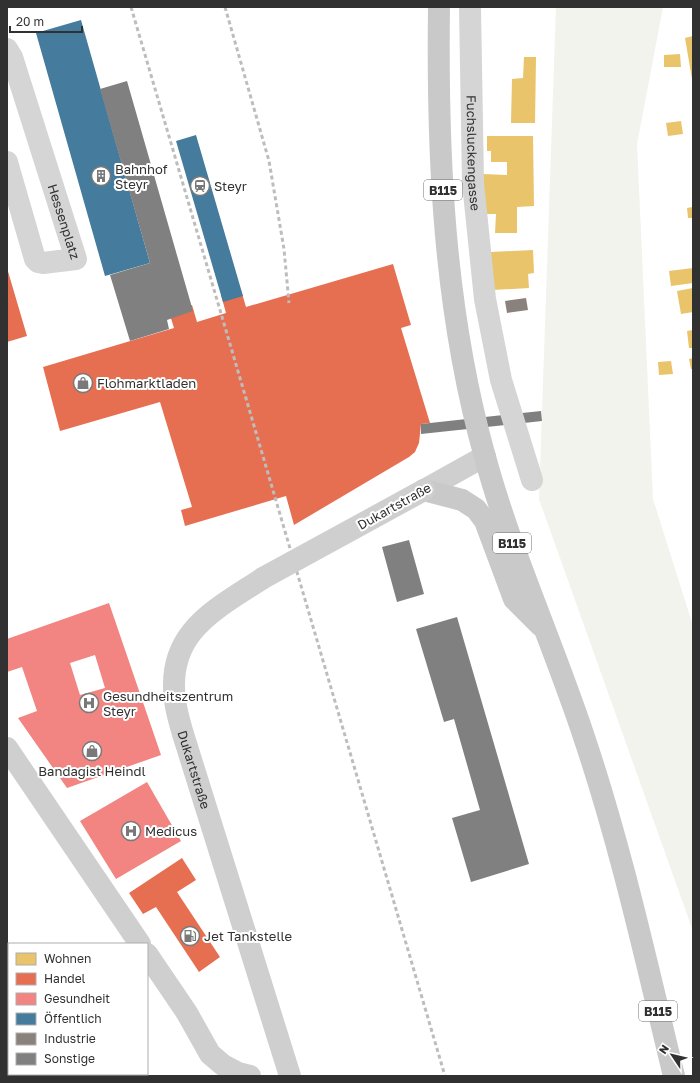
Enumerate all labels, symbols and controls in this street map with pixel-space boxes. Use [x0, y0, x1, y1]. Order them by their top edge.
scale bar [10, 8, 82, 34]
text: 20 m [16, 14, 44, 29]
street label: Fuchsluckengasse [464, 95, 484, 212]
place label: Bahnhof Steyr [115, 161, 168, 192]
building icon: Bahnhof Steyr [90, 165, 112, 187]
station icon: Steyr [189, 175, 211, 197]
place label: Steyr [214, 178, 247, 194]
road number: B115 [424, 180, 462, 200]
street label: Hessenplatz [45, 182, 84, 262]
shop icon: Flohmarktladen [72, 372, 94, 394]
place label: Flohmarktladen [97, 375, 196, 391]
street label: Dukartstraße [354, 479, 434, 533]
road number: B115 [493, 533, 531, 553]
place label: Gesundheitszentrum Steyr [103, 688, 233, 719]
hospital icon: Gesundheitszentrum Steyr [78, 692, 100, 714]
street label: Dukartstraße [174, 728, 214, 811]
shop icon: Bandagist Heindl [81, 740, 103, 762]
place label: Bandagist Heindl [38, 763, 146, 779]
hospital icon: Medicus [120, 820, 142, 842]
place label: Medicus [145, 823, 197, 839]
fuel station icon: Jet Tankstelle [179, 925, 201, 947]
place label: Jet Tankstelle [204, 928, 292, 944]
legend [8, 943, 148, 1075]
text: Wohnen [44, 951, 91, 966]
text: Handel [44, 971, 86, 986]
text: Gesundheit [44, 991, 110, 1006]
road number: B115 [639, 1001, 677, 1021]
text: Öffentlich [44, 1011, 102, 1026]
text: Industrie [44, 1031, 96, 1046]
north arrow [652, 1035, 692, 1075]
text: N [656, 1042, 671, 1056]
text: Sonstige [44, 1051, 95, 1066]

